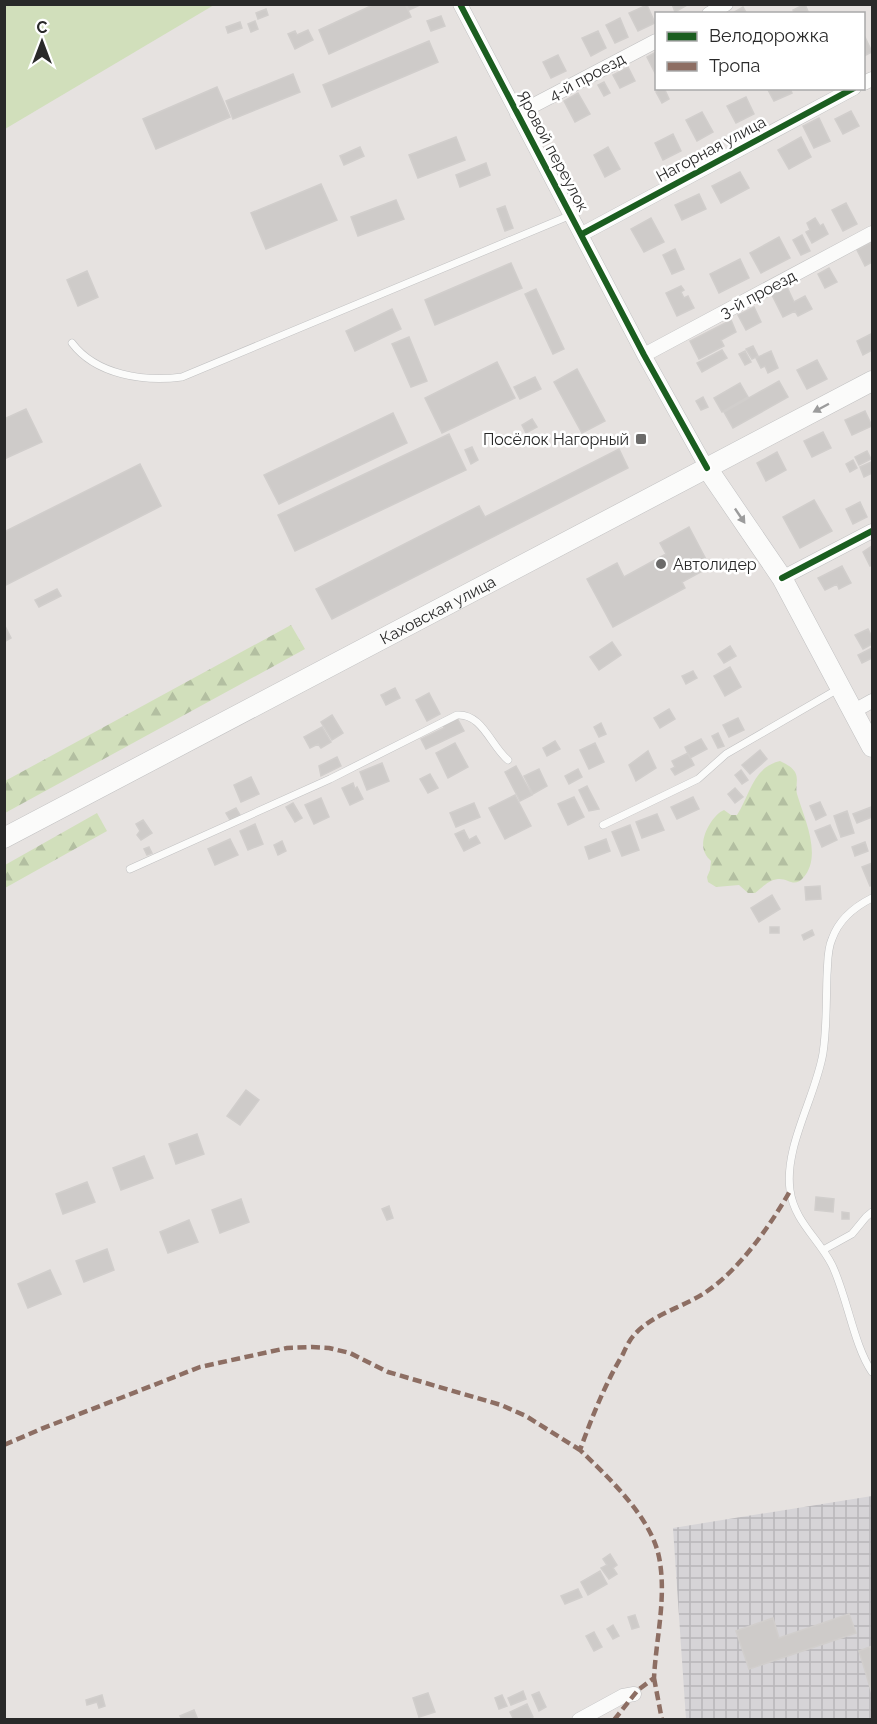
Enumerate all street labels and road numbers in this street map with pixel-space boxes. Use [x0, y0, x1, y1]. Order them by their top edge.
street label: 4-й проезд [546, 49, 628, 105]
street label: Яровой переулок [513, 87, 593, 215]
street label: Нагорная улица [653, 112, 769, 186]
street label: 3-й проезд [717, 266, 799, 322]
street label: Каховская улица [376, 571, 499, 648]

